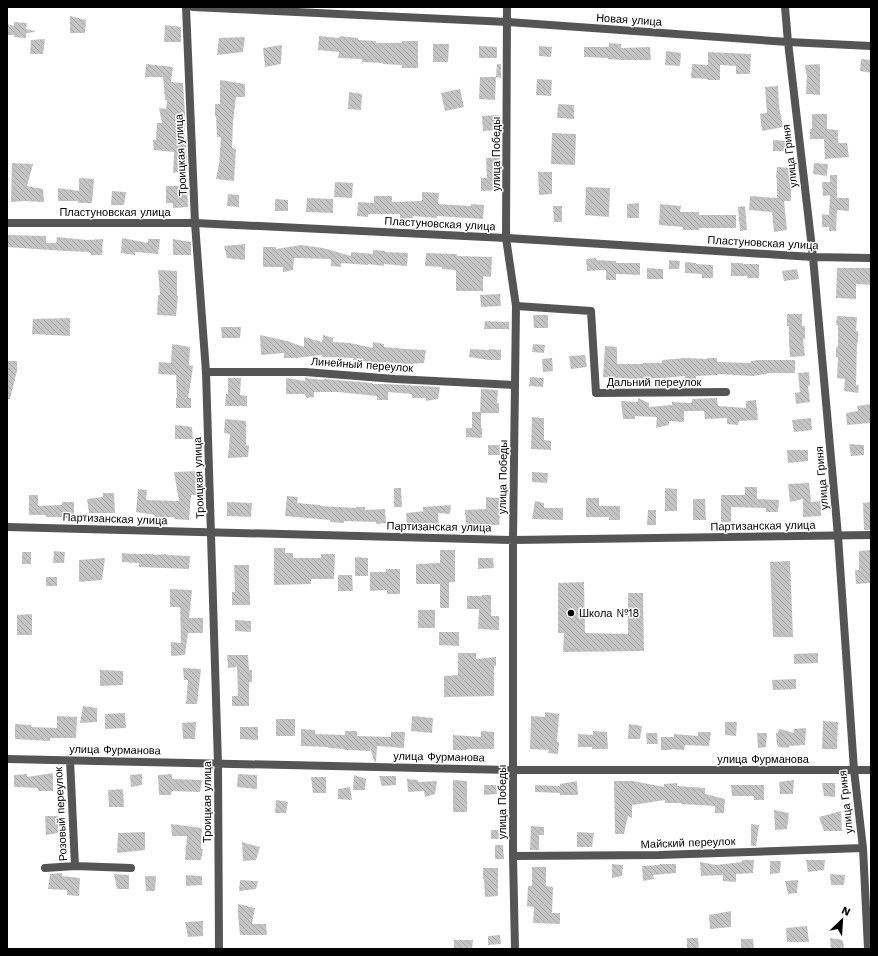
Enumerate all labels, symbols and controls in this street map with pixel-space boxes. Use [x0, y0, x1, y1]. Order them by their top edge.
street label: Новая улица [596, 11, 663, 29]
street label: Троицкая улица [172, 113, 190, 196]
street label: улица Победы [490, 117, 503, 191]
street label: улица Гриня [780, 124, 800, 188]
street label: Пластуновская улица [59, 206, 171, 219]
street label: Пластуновская улица [384, 215, 497, 233]
street label: Пластуновская улица [707, 234, 820, 252]
street label: Линейный переулок [310, 355, 414, 375]
street label: Дальний переулок [607, 376, 702, 389]
street label: Троицкая улица [191, 436, 207, 519]
street label: улица Победы [496, 440, 510, 514]
street label: улица Гриня [813, 446, 831, 510]
street label: Партизанская улица [62, 511, 169, 527]
street label: Партизанская улица [710, 519, 816, 533]
street label: Партизанская улица [386, 520, 492, 534]
place label: Школа №18 [579, 607, 640, 620]
marker: Школа №18 [566, 608, 576, 618]
street label: улица Фурманова [69, 743, 162, 757]
street label: улица Фурманова [393, 750, 486, 764]
street label: улица Фурманова [717, 753, 810, 766]
street label: Троицкая улица [201, 760, 214, 843]
street label: улица Победы [496, 765, 509, 839]
street label: Розовый переулок [52, 766, 70, 862]
street label: улица Гриня [836, 770, 856, 834]
street label: Майский переулок [640, 835, 736, 851]
north arrow [822, 900, 862, 940]
text: N [840, 904, 852, 919]

